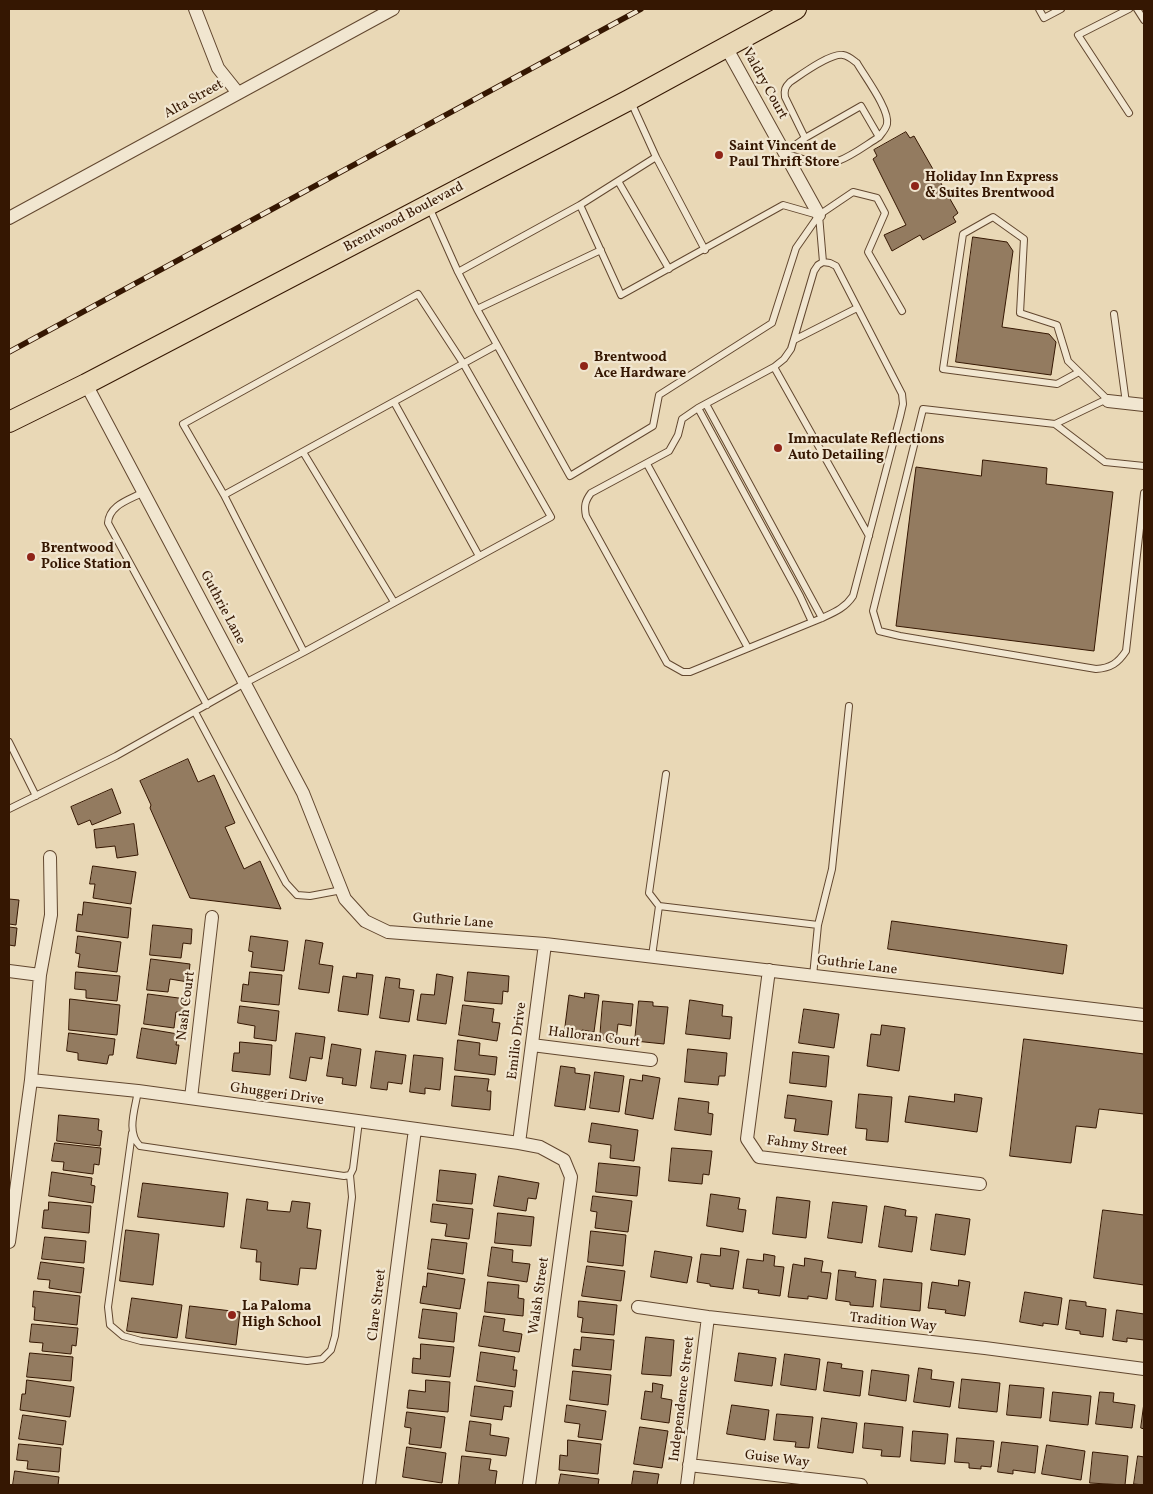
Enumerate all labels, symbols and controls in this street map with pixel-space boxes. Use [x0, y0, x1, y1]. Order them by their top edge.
street label: Valdry Court [738, 45, 790, 123]
street label: Alta Street [161, 77, 227, 123]
place label: Saint Vincent de Paul Thrift Store [729, 139, 840, 172]
marker: Saint Vincent de Paul Thrift Store [713, 149, 725, 161]
place label: Holiday Inn Express & Suites Brentwood [925, 170, 1059, 202]
street label: Brentwood Boulevard [341, 179, 467, 257]
marker: Holiday Inn Express & Suites Brentwood [909, 180, 921, 192]
place label: Brentwood Ace Hardware [594, 350, 686, 382]
marker: Brentwood Ace Hardware [578, 360, 590, 372]
place label: Immaculate Reflections Auto Detailing [788, 432, 945, 464]
marker: Immaculate Reflections Auto Detailing [772, 442, 784, 454]
place label: Brentwood Police Station [41, 541, 131, 574]
marker: Brentwood Police Station [25, 551, 37, 563]
street label: Guthrie Lane [196, 568, 248, 648]
street label: Guthrie Lane [412, 911, 494, 933]
street label: Guthrie Lane [816, 953, 898, 979]
street label: Nash Court [174, 970, 200, 1042]
street label: Emilio Drive [505, 1001, 531, 1081]
street label: Halloran Court [547, 1024, 641, 1052]
street label: Ghuggeri Drive [229, 1080, 325, 1110]
street label: Fahmy Street [766, 1133, 848, 1161]
street label: Walsh Street [526, 1256, 554, 1336]
street label: Clare Street [365, 1268, 391, 1342]
place label: La Paloma High School [242, 1299, 321, 1331]
marker: La Paloma High School [226, 1309, 238, 1321]
street label: Tradition Way [849, 1310, 937, 1336]
street label: Independence Street [667, 1335, 699, 1463]
street label: Guise Way [744, 1448, 810, 1472]

